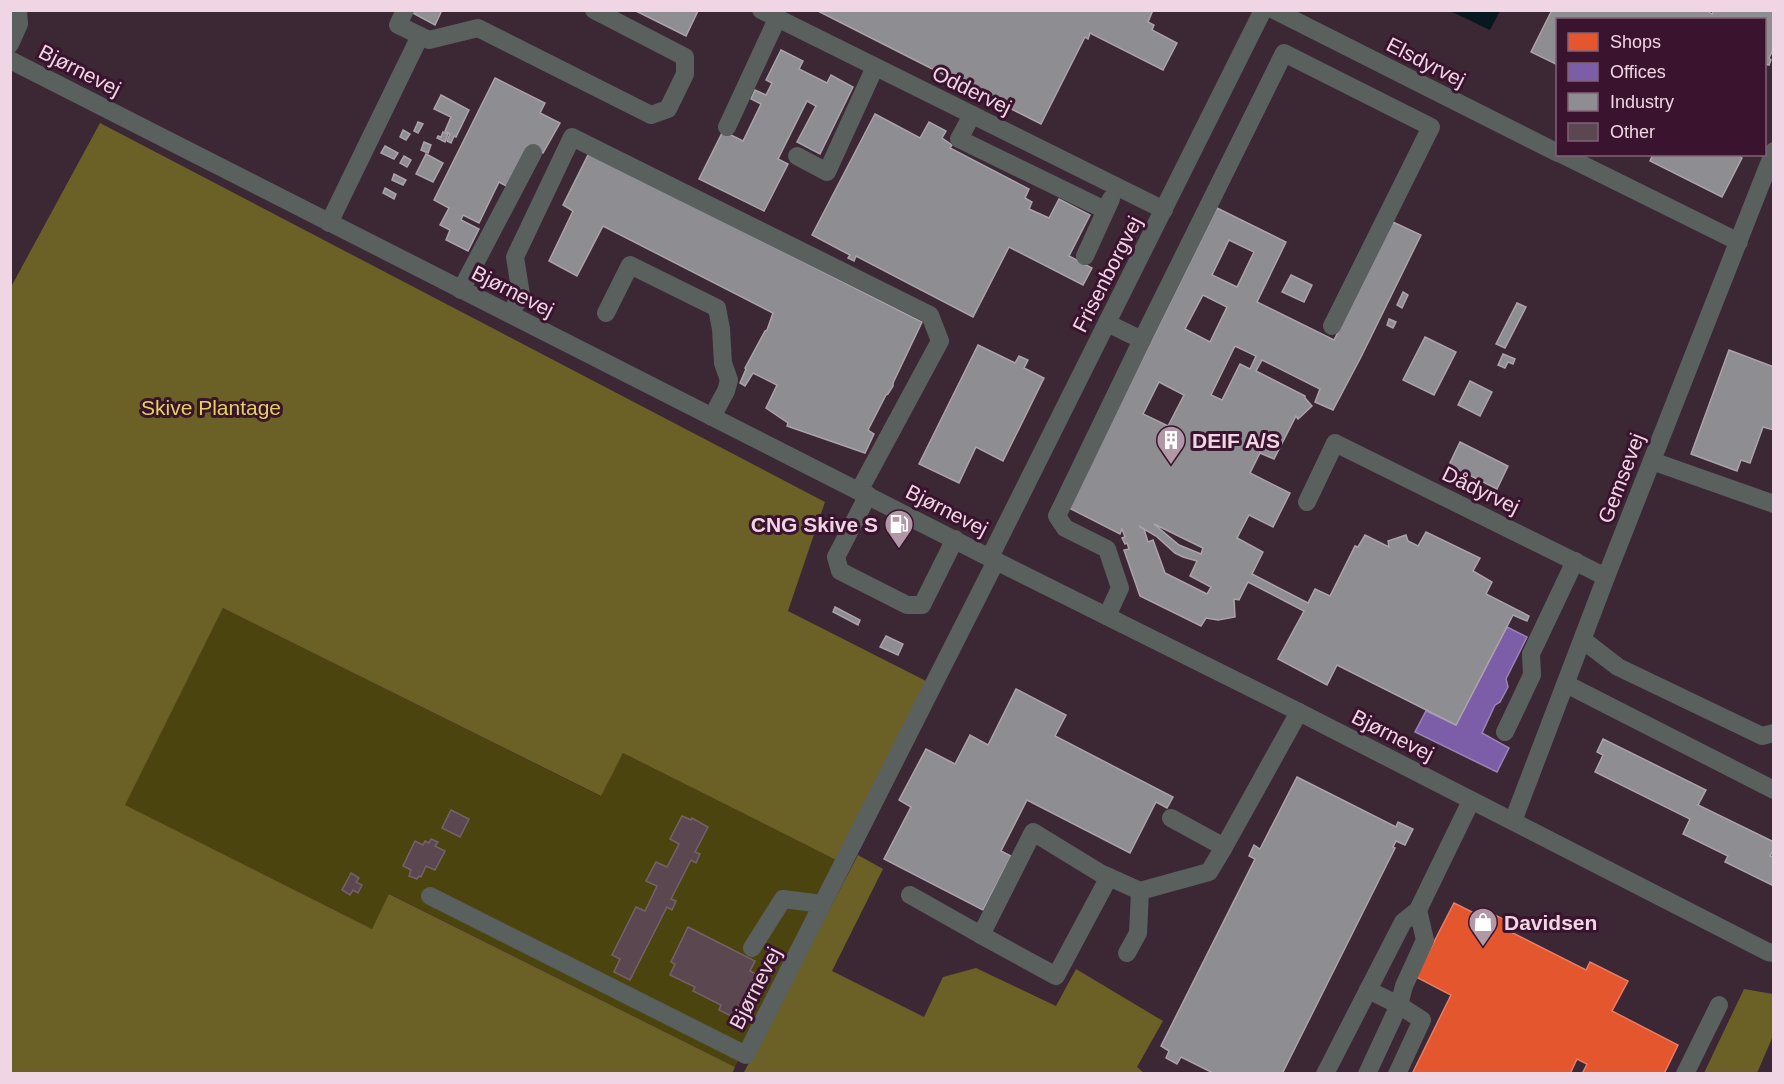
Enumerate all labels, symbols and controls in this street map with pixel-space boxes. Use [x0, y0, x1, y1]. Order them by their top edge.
legend [1556, 18, 1766, 156]
street label: Elsdyrvej [1383, 32, 1469, 92]
text: Shops [1610, 32, 1661, 52]
street label: Bjørnevej [35, 40, 125, 100]
street label: Oddervej [929, 61, 1015, 119]
text: Offices [1610, 62, 1666, 82]
text: Industry [1610, 92, 1674, 112]
text: Other [1610, 122, 1655, 142]
street label: Frisenborgvej [1068, 212, 1146, 336]
street label: Bjørnevej [468, 261, 558, 321]
park label: Skive Plantage [141, 396, 281, 419]
building icon: DEIF A/S [1155, 424, 1187, 466]
place label: DEIF A/S [1192, 429, 1280, 452]
street label: Gemsevej [1593, 430, 1649, 526]
street label: Dådyrvej [1439, 461, 1523, 519]
street label: Bjørnevej [902, 480, 992, 540]
fuel station icon: CNG Skive S [883, 508, 915, 550]
place label: CNG Skive S [751, 513, 878, 536]
street label: Bjørnevej [1348, 705, 1438, 765]
shop icon: Davidsen [1467, 906, 1499, 948]
place label: Davidsen [1504, 911, 1597, 934]
street label: Bjørnevej [725, 943, 785, 1033]

